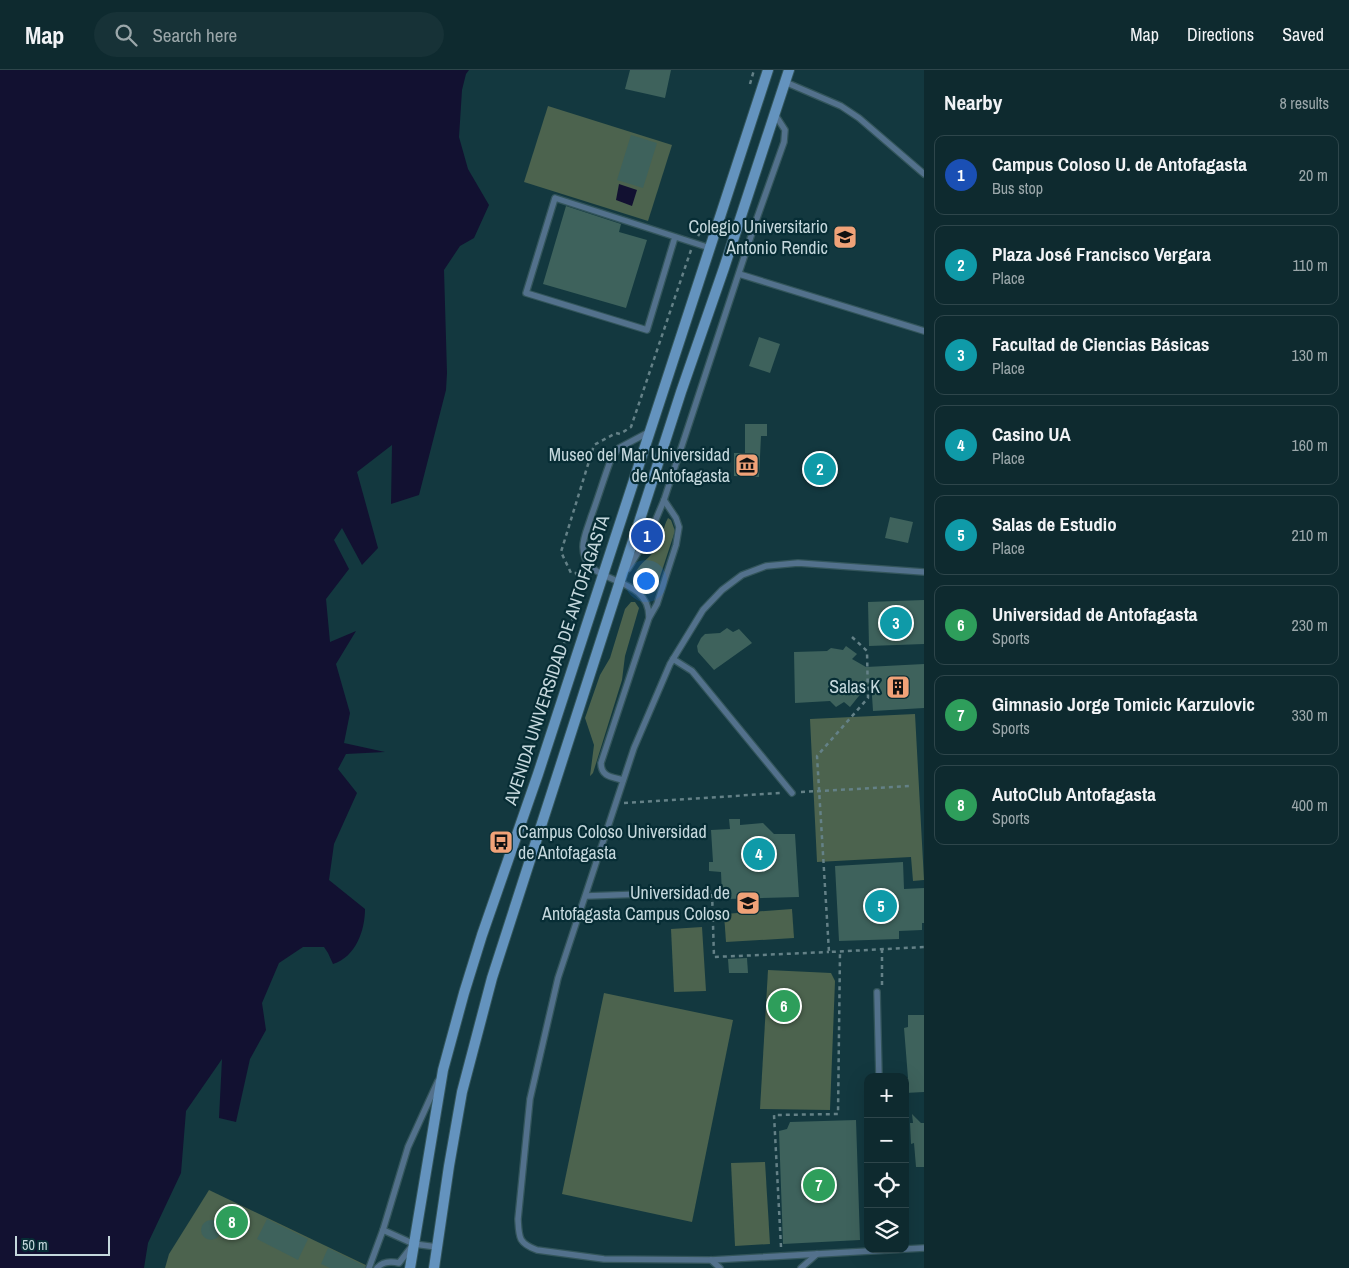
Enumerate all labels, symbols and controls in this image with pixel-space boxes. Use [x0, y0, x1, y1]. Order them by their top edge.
search box [94, 12, 444, 57]
text: Map [25, 19, 64, 51]
icon: search [112, 21, 140, 49]
text: Search here [152, 22, 237, 48]
text: Map [1130, 22, 1159, 47]
text: Directions [1187, 22, 1254, 47]
text: Saved [1282, 22, 1324, 47]
text: Nearby [944, 88, 1002, 117]
text: 8 results [1279, 92, 1329, 114]
text: Campus Coloso U. de Antofagasta [992, 151, 1247, 177]
text: 1 [957, 164, 965, 186]
text: 20 m [1299, 164, 1328, 186]
text: Bus stop [992, 177, 1043, 199]
place label: Colegio Universitario Antonio Rendic [689, 214, 828, 260]
school or university icon: Colegio Universitario Antonio Rendic [832, 224, 858, 250]
text: Plaza José Francisco Vergara [992, 241, 1211, 267]
text: 2 [957, 254, 965, 276]
text: 110 m [1292, 254, 1328, 276]
text: Place [992, 267, 1025, 289]
text: Facultad de Ciencias Básicas [992, 331, 1209, 357]
text: 3 [957, 344, 965, 366]
text: 130 m [1292, 344, 1328, 366]
text: Place [992, 357, 1025, 379]
text: Casino UA [992, 421, 1071, 447]
text: 4 [957, 434, 965, 456]
text: 160 m [1292, 434, 1328, 456]
place label: Museo del Mar Universidad de Antofagasta [549, 442, 730, 488]
text: Place [992, 447, 1025, 469]
pin: 2 [804, 450, 836, 488]
museum icon: Museo del Mar Universidad de Antofagasta [734, 452, 760, 478]
street label: AVENIDA UNIVERSIDAD DE ANTOFAGASTA [497, 511, 615, 809]
text: Salas de Estudio [992, 511, 1117, 537]
pin: 1 [631, 517, 663, 555]
text: 5 [957, 524, 965, 546]
text: 210 m [1292, 524, 1328, 546]
text: Place [992, 537, 1025, 559]
your location [633, 568, 659, 594]
text: Universidad de Antofagasta [992, 601, 1198, 627]
pin: 3 [880, 604, 912, 642]
text: 6 [957, 614, 965, 636]
text: 230 m [1292, 614, 1328, 636]
text: Sports [992, 627, 1030, 649]
place label: Salas K [829, 674, 880, 699]
building icon: Salas K [885, 674, 911, 700]
text: Gimnasio Jorge Tomicic Karzulovic [992, 691, 1255, 717]
text: 7 [957, 704, 965, 726]
text: 330 m [1292, 704, 1328, 726]
text: Sports [992, 717, 1030, 739]
text: AutoClub Antofagasta [992, 781, 1156, 807]
text: 8 [957, 794, 965, 816]
text: 400 m [1292, 794, 1328, 816]
text: Sports [992, 807, 1030, 829]
place label: Campus Coloso Universidad de Antofagasta [518, 819, 707, 865]
bus stop icon: Campus Coloso Universidad de Antofagasta [488, 829, 514, 855]
pin: 4 [743, 835, 775, 873]
place label: Universidad de Antofagasta Campus Coloso [541, 880, 730, 926]
pin: 5 [865, 887, 897, 925]
school or university icon: Universidad de Antofagasta Campus Coloso [735, 890, 761, 916]
pin: 6 [768, 987, 800, 1025]
map controls [864, 1073, 909, 1253]
button: + [864, 1073, 909, 1118]
button: − [864, 1118, 909, 1163]
button: locate [864, 1163, 909, 1208]
pin: 7 [803, 1166, 835, 1204]
pin: 8 [216, 1203, 248, 1241]
button: layers [864, 1208, 909, 1253]
scale bar [15, 1233, 110, 1256]
text: 50 m [22, 1236, 48, 1254]

